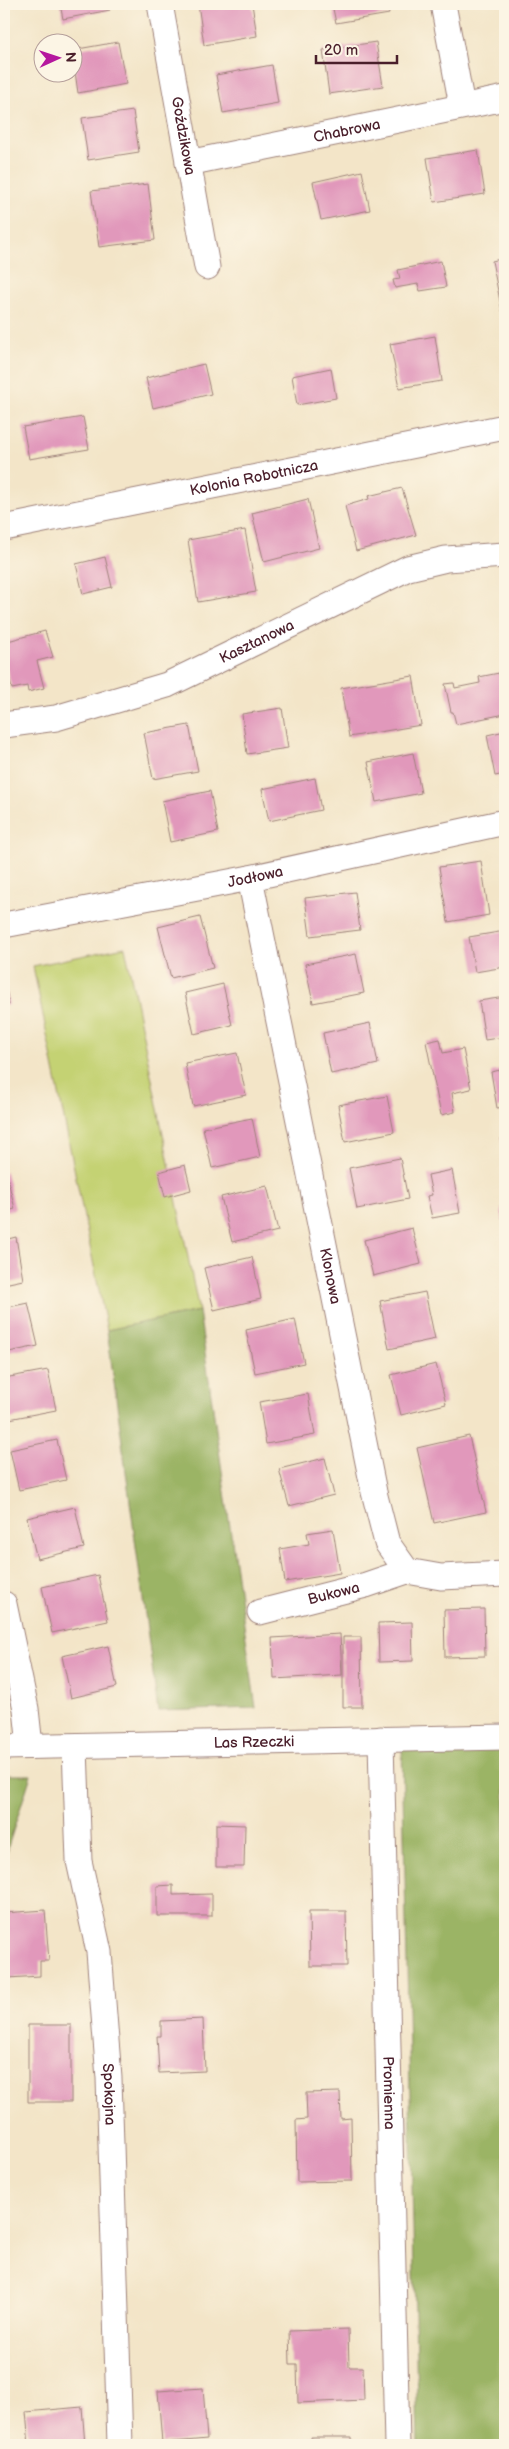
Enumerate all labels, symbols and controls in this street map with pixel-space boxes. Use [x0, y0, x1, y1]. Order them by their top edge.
north arrow [32, 32, 82, 82]
scale bar [316, 32, 398, 64]
text: 20 m [324, 41, 358, 60]
text: N [62, 52, 79, 63]
street label: Goździkowa [167, 95, 200, 177]
street label: Chabrowa [312, 114, 382, 147]
street label: Kolonia Robotnicza [188, 455, 320, 500]
street label: Kasztanowa [216, 615, 297, 668]
street label: Jodłowa [226, 862, 285, 892]
street label: Klonowa [315, 1246, 345, 1306]
street label: Bukowa [306, 1578, 362, 1609]
street label: Las Rzeczki [213, 1732, 295, 1752]
street label: Promienna [379, 2056, 399, 2130]
street label: Spokojna [98, 2063, 120, 2126]

